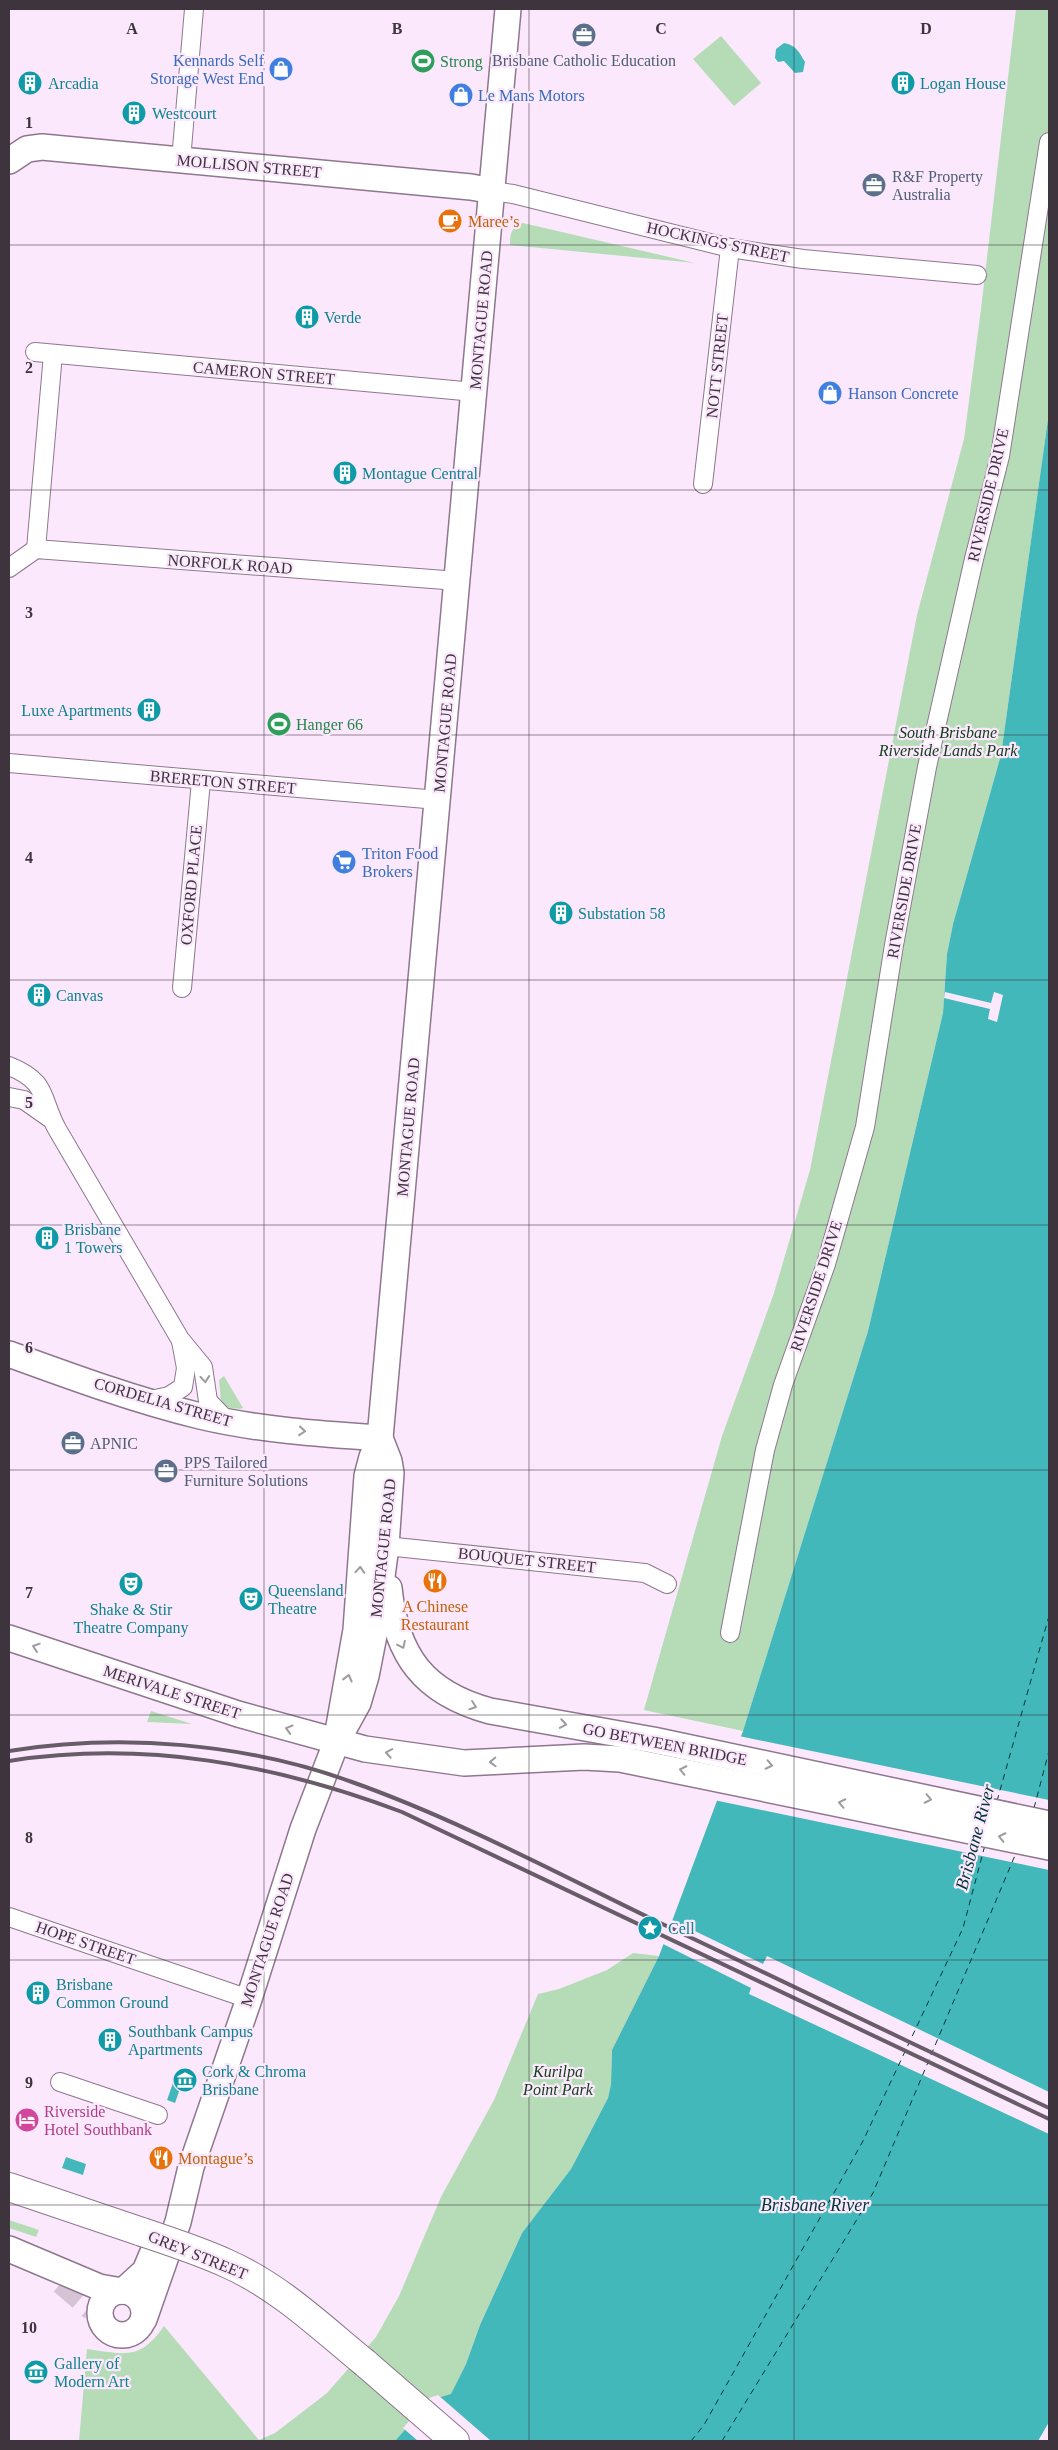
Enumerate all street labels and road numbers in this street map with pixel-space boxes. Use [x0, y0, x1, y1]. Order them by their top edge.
street label: MOLLISON STREET [176, 151, 322, 181]
street label: HOCKINGS STREET [645, 219, 791, 265]
street label: MONTAGUE ROAD [466, 250, 496, 390]
street label: NOTT STREET [703, 313, 731, 419]
street label: CAMERON STREET [192, 358, 336, 388]
street label: RIVERSIDE DRIVE [964, 427, 1012, 563]
street label: NORFOLK ROAD [167, 551, 293, 577]
street label: MONTAGUE ROAD [430, 653, 460, 793]
street label: BRERETON STREET [149, 767, 297, 797]
street label: RIVERSIDE DRIVE [884, 822, 924, 960]
street label: OXFORD PLACE [177, 824, 205, 946]
street label: MONTAGUE ROAD [393, 1057, 423, 1197]
street label: RIVERSIDE DRIVE [787, 1218, 845, 1354]
street label: CORDELIA STREET [92, 1374, 234, 1430]
street label: MONTAGUE ROAD [367, 1478, 399, 1618]
street label: BOUQUET STREET [457, 1544, 597, 1576]
street label: MERIVALE STREET [101, 1662, 243, 1722]
street label: GO BETWEEN BRIDGE [581, 1720, 749, 1768]
street label: MONTAGUE ROAD [237, 1871, 297, 2009]
street label: HOPE STREET [34, 1918, 138, 1968]
street label: GREY STREET [146, 2227, 250, 2283]

